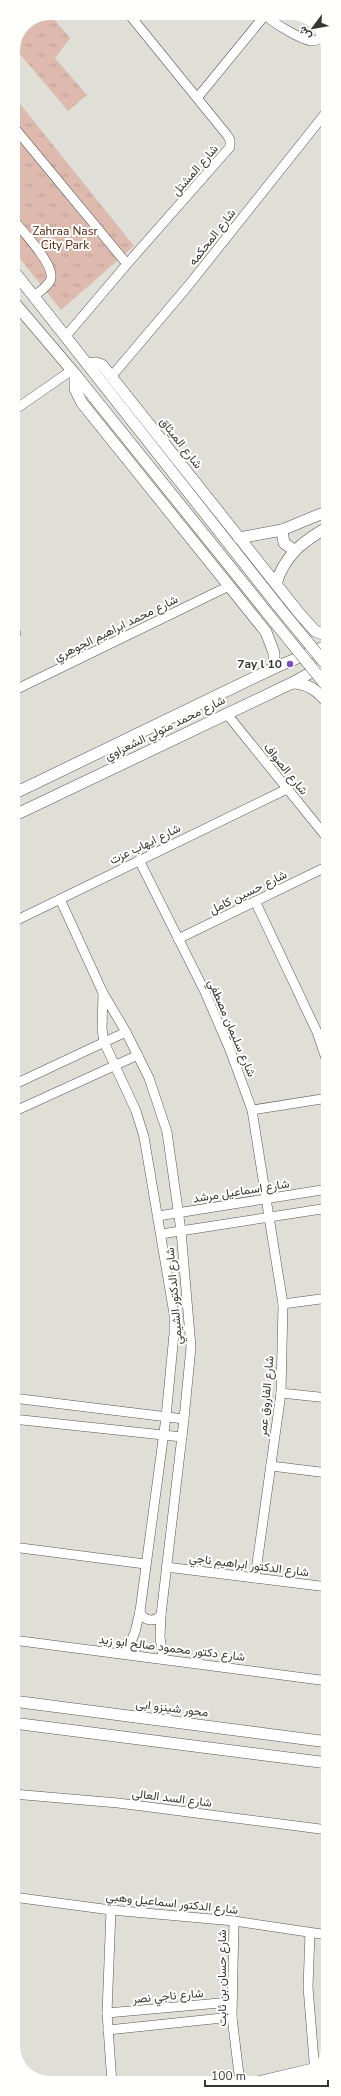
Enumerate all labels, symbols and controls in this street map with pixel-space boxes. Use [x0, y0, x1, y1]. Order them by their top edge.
north arrow [293, 8, 333, 48]
text: ش [295, 23, 315, 43]
street label: شارع المشتل [168, 141, 222, 200]
street label: شارع المحكمه [185, 205, 240, 269]
park label: Zahraa Nasr City Park [32, 223, 98, 253]
street label: شارع الميثاق [155, 414, 206, 472]
street label: شارع محمد ابراهيم الجوهري [52, 591, 181, 667]
place label: 7ay l 10 [237, 656, 282, 672]
marker: 7ay l 10 [285, 659, 295, 669]
street label: شارع محمد متولي الشعراوي [102, 692, 229, 766]
street label: شارع الصواف [259, 740, 312, 799]
street label: شارع ايهاب عزت [107, 820, 184, 869]
street label: شارع حسين كامل [206, 866, 290, 919]
street label: شارع سليمان مصطفي [202, 977, 260, 1080]
street label: شارع اسماعيل مرشد [192, 1175, 291, 1208]
street label: شارع الدكتور الشيمي [162, 1247, 188, 1345]
street label: شارع الفاروق عمر [254, 1355, 278, 1438]
street label: شارع الدكتور ابراهيم ناجي [188, 1550, 310, 1582]
street label: شارع دكتور محمود صالح ابو زيد [98, 1631, 246, 1666]
street label: محور شينزو ابى [135, 1696, 209, 1720]
street label: شارع السد العالى [131, 1785, 213, 1812]
street label: شارع الدكتور اسماعيل وهبي [105, 1888, 239, 1920]
street label: شارع حسان بن ثابت [214, 1930, 231, 2026]
street label: شارع ناجي نصر [131, 1985, 204, 2009]
scale bar [205, 2062, 328, 2088]
text: 100 m [211, 2068, 246, 2084]

